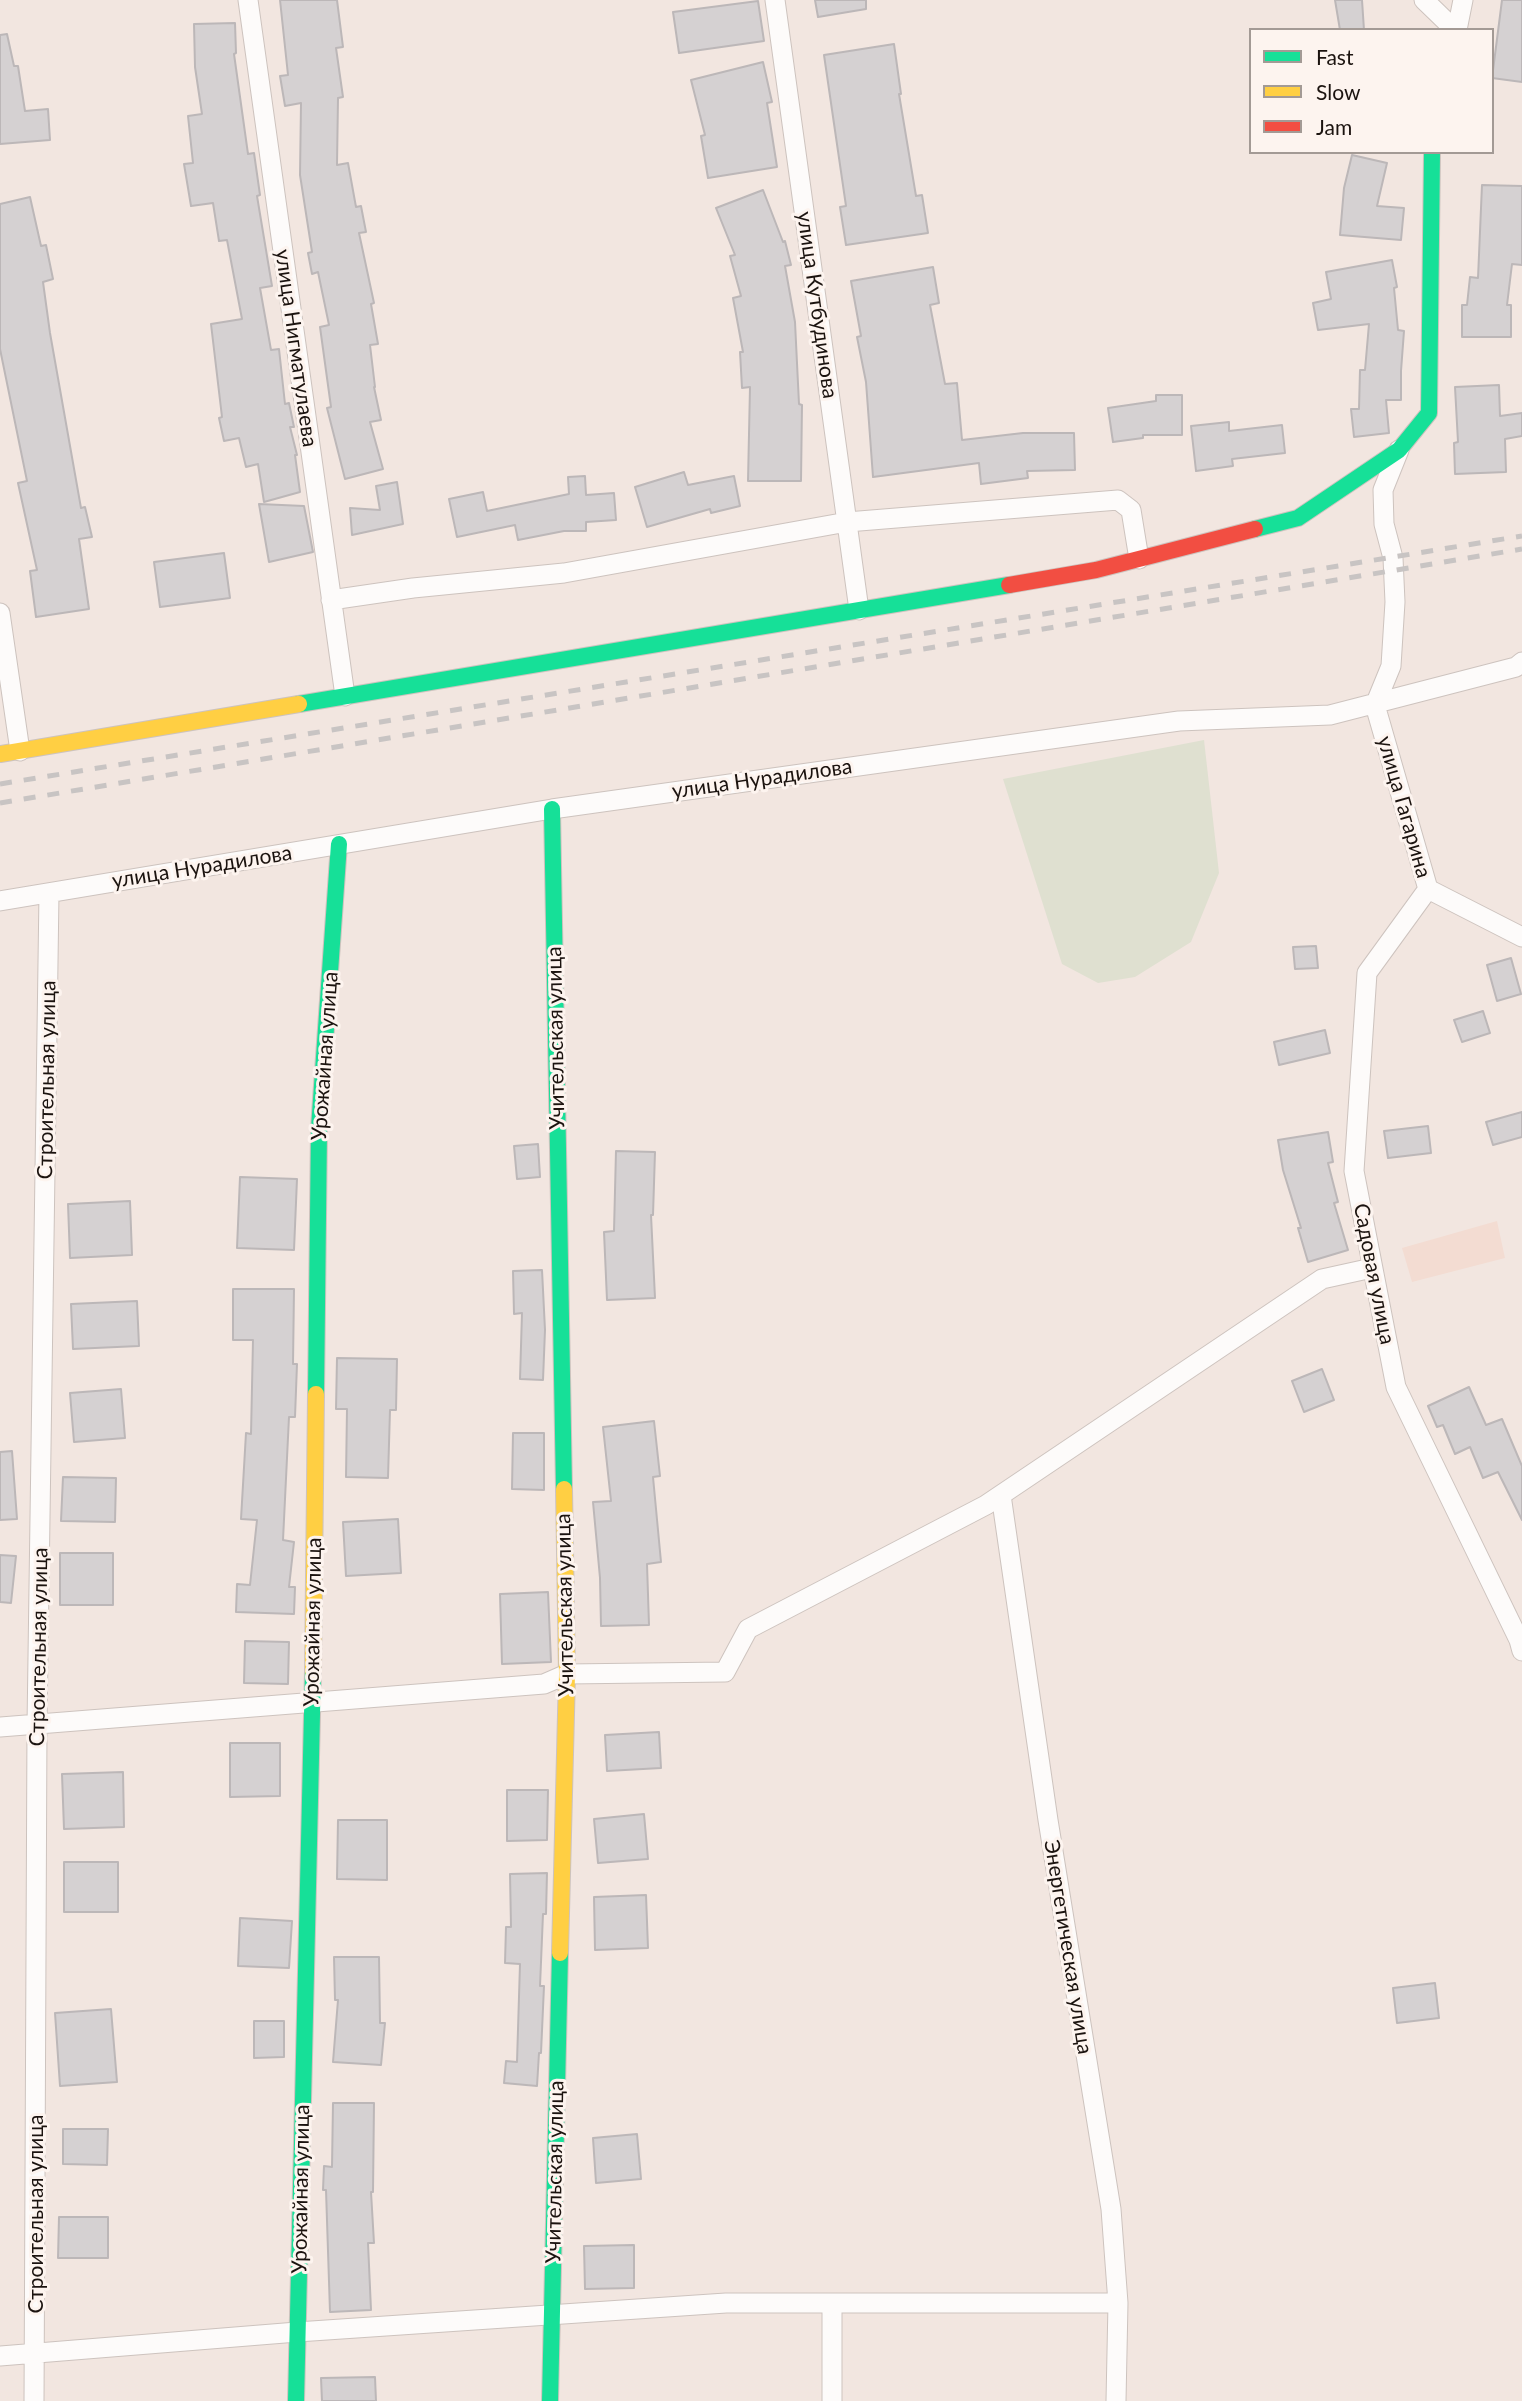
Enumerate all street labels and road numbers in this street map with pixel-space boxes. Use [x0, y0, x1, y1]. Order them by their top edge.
street label: улица Кутбудинова [791, 210, 843, 400]
street label: улица Нигматулаева [270, 247, 322, 449]
street label: улица Гагарина [1372, 733, 1436, 881]
street label: улица Нурадилова [670, 754, 854, 804]
street label: улица Нурадилова [110, 840, 294, 894]
street label: Учительская улица [542, 946, 570, 1130]
street label: Урожайная улица [307, 971, 343, 1141]
street label: Строительная улица [33, 980, 61, 1180]
street label: Садовая улица [1348, 1201, 1400, 1347]
street label: Учительская улица [551, 1513, 579, 1697]
street label: Урожайная улица [299, 1537, 327, 1707]
street label: Строительная улица [25, 1547, 53, 1747]
street label: Энергетическая улица [1039, 1838, 1097, 2056]
street label: Учительская улица [541, 2080, 569, 2264]
street label: Урожайная улица [287, 2104, 315, 2274]
street label: Строительная улица [23, 2115, 49, 2313]

